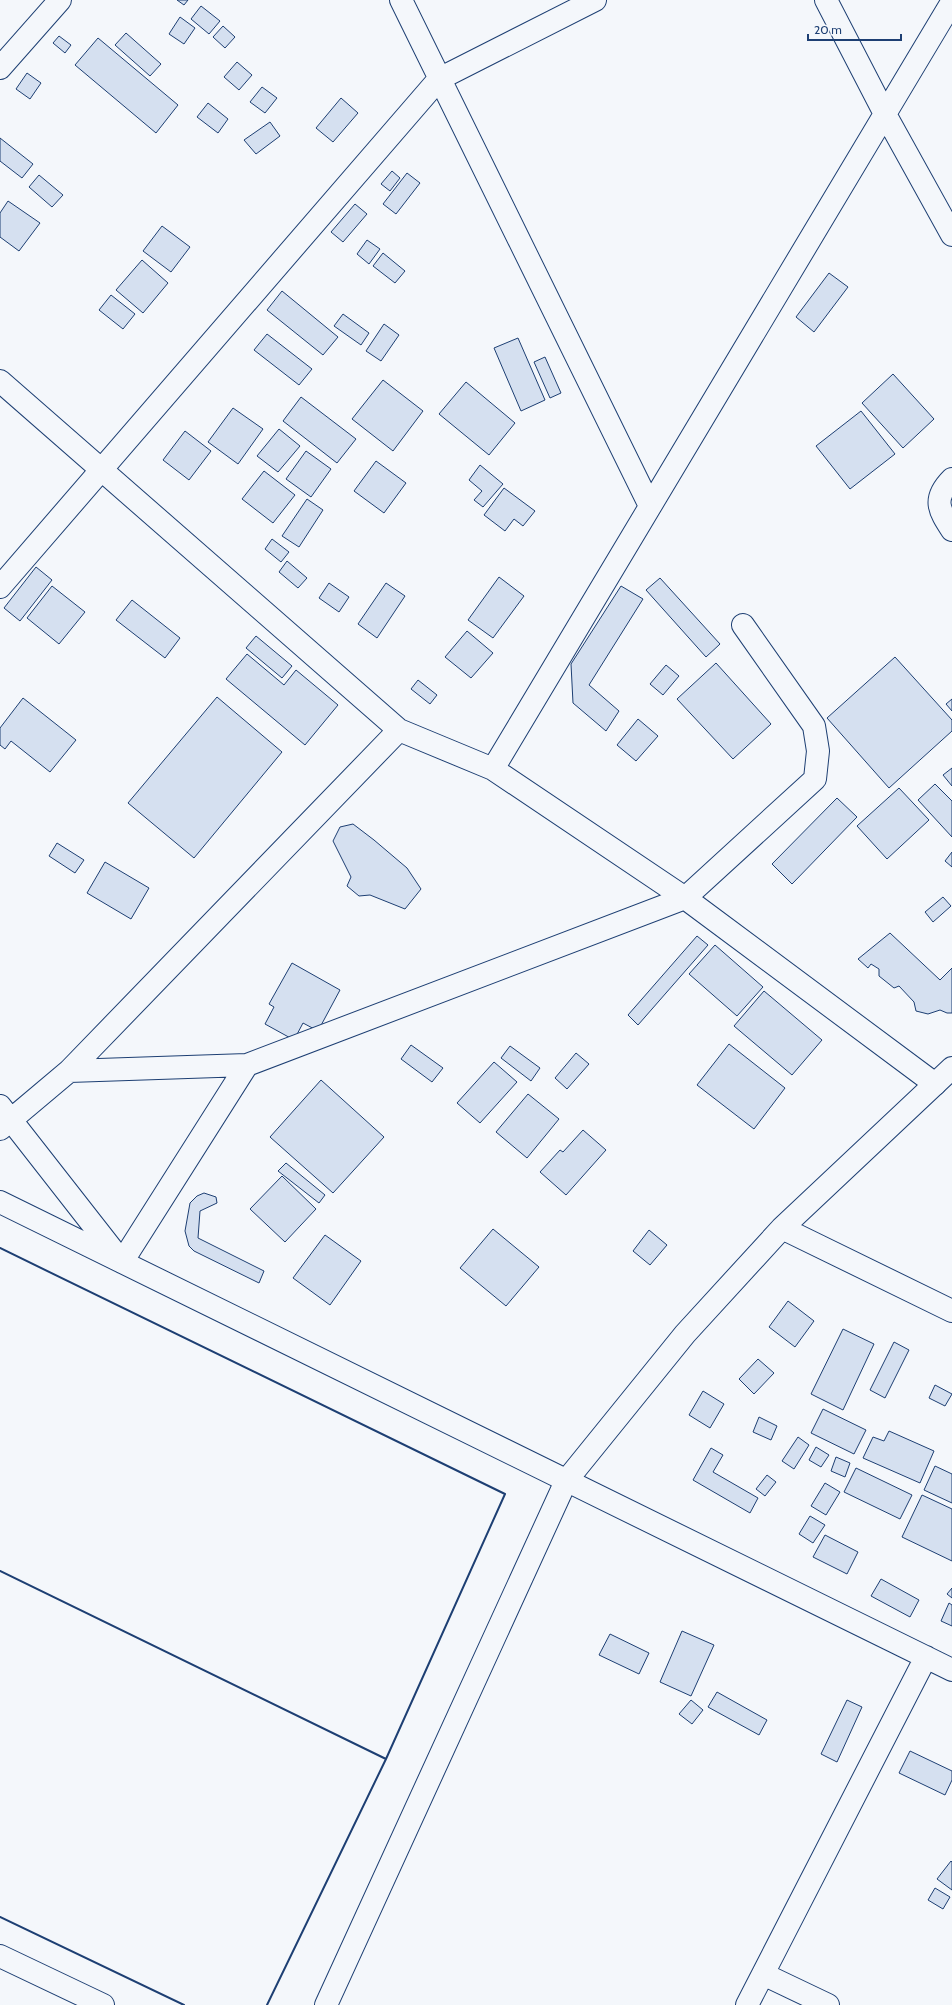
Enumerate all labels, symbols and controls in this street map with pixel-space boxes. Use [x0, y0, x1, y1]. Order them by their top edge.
scale bar [808, 16, 901, 42]
text: 20 m [814, 22, 842, 37]

